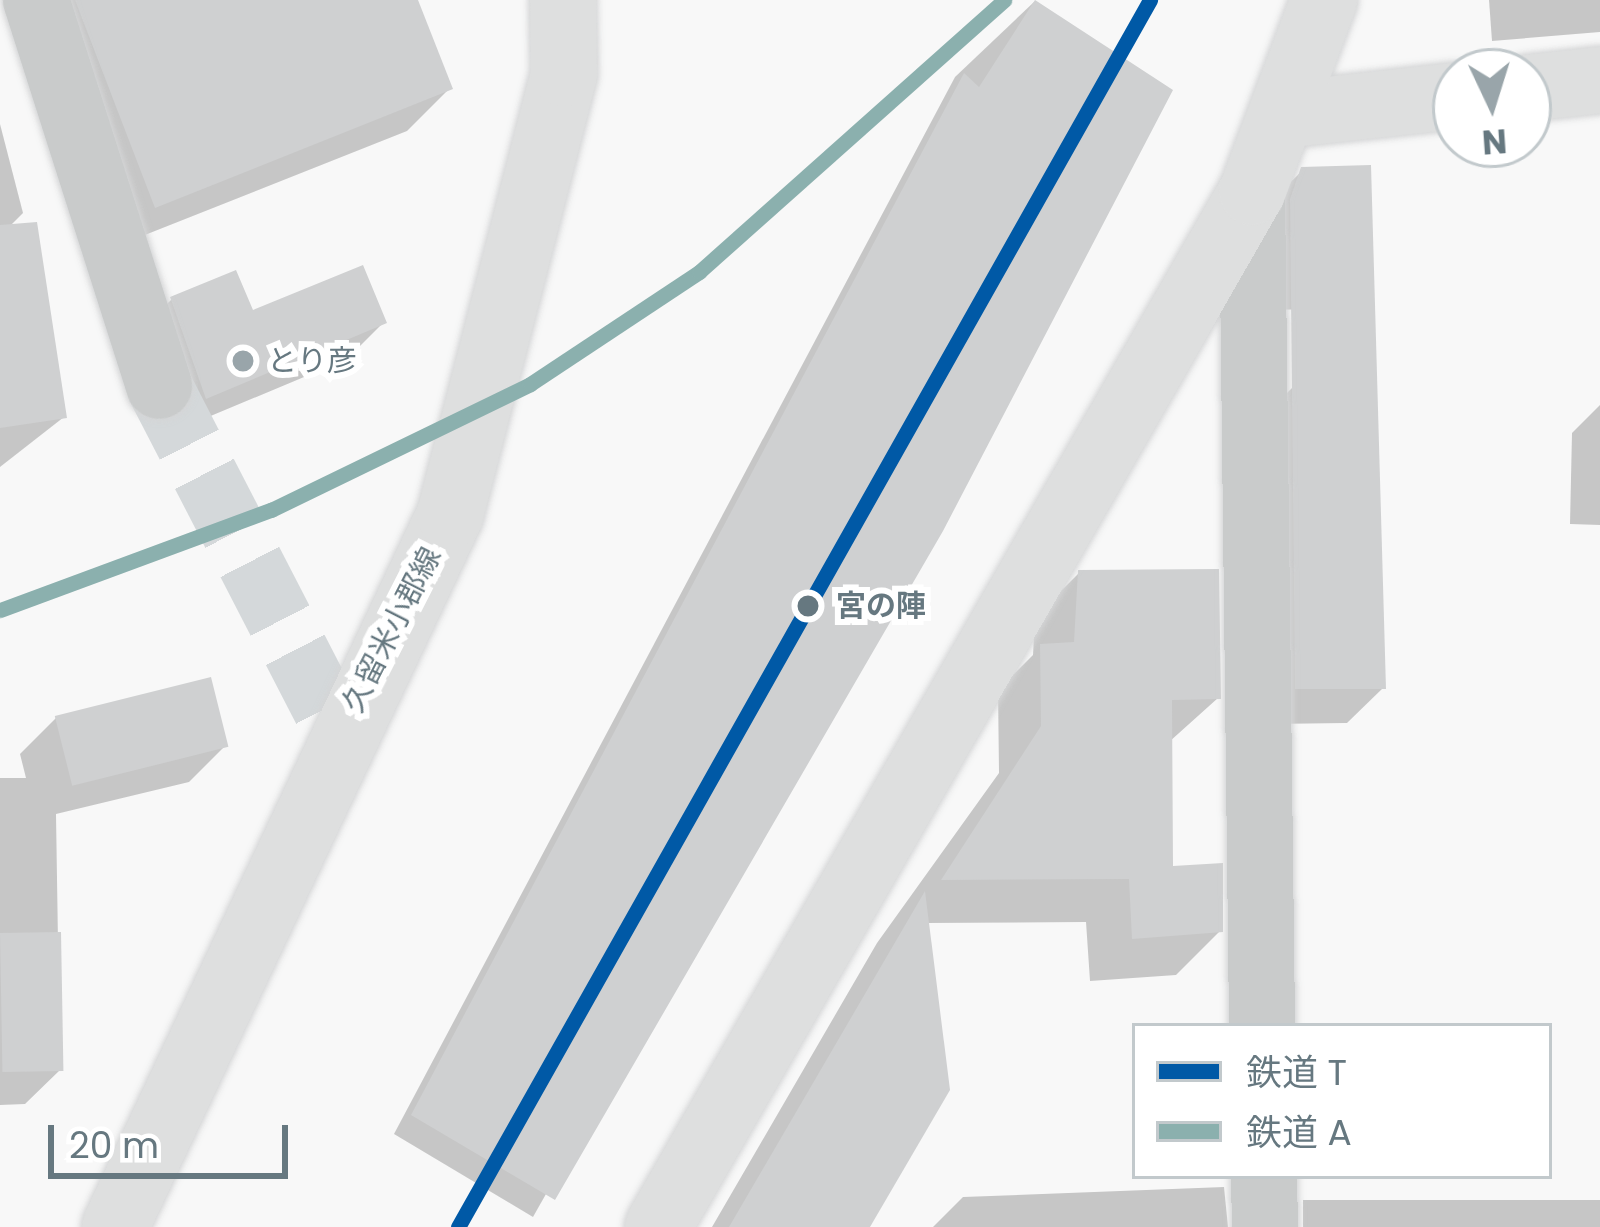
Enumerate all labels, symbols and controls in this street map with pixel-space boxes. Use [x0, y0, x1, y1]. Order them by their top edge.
north arrow [1432, 48, 1552, 168]
text: N [1480, 117, 1508, 166]
place label: とり彦 [267, 343, 357, 379]
marker: とり彦 [230, 348, 256, 374]
street label: 久留米小郡線 [335, 542, 449, 718]
place label: 宮の陣 [836, 588, 926, 624]
marker: 宮の陣 [791, 589, 825, 623]
legend [1132, 1023, 1552, 1179]
text: 鉄道 T [1246, 1047, 1347, 1098]
scale bar [54, 1101, 294, 1175]
text: 鉄道 A [1246, 1107, 1352, 1158]
text: 20 m [69, 1120, 159, 1171]

